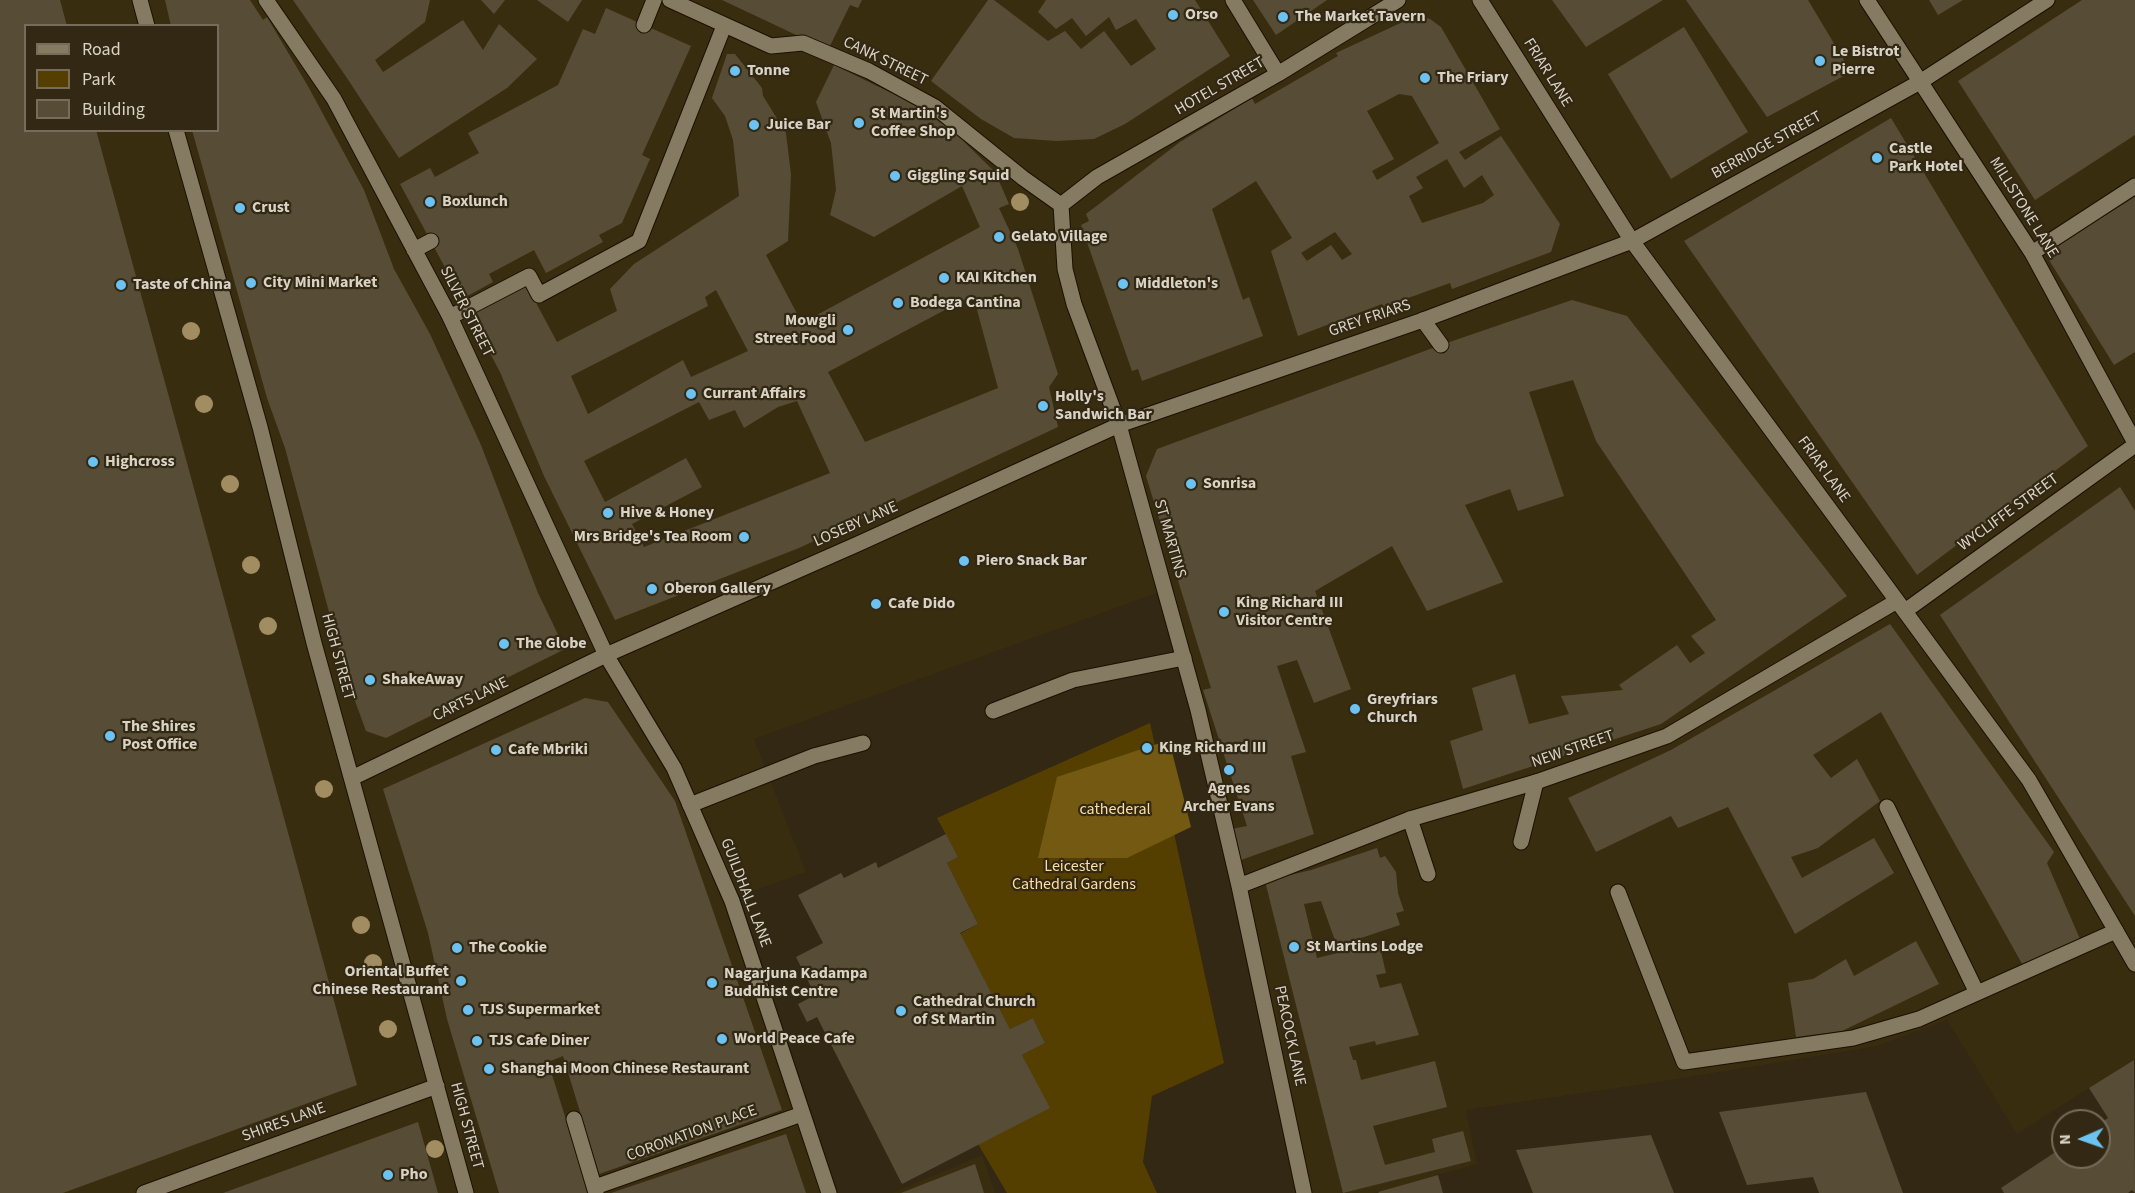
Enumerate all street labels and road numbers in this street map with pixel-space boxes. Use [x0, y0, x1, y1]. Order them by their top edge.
street label: CANK STREET [839, 33, 931, 91]
street label: FRIAR LANE [1518, 35, 1576, 111]
street label: HOTEL STREET [1172, 54, 1268, 120]
street label: BERRIDGE STREET [1709, 108, 1825, 184]
street label: MILLSTONE LANE [1984, 154, 2062, 262]
street label: SILVER STREET [435, 263, 497, 361]
street label: GREY FRIARS [1326, 296, 1414, 342]
street label: FRIAR LANE [1792, 433, 1854, 507]
street label: WYCLIFFE STREET [1955, 470, 2063, 556]
street label: ST MARTINS [1149, 497, 1189, 581]
street label: LOSEBY LANE [811, 498, 901, 552]
street label: HIGH STREET [316, 611, 358, 703]
street label: CARTS LANE [430, 673, 512, 727]
street label: NEW STREET [1529, 727, 1617, 773]
street label: GUILDHALL LANE [715, 836, 775, 950]
street label: PEACOCK LANE [1269, 984, 1309, 1088]
street label: HIGH STREET [445, 1080, 487, 1172]
street label: SHIRES LANE [239, 1099, 329, 1147]
street label: CORONATION PLACE [624, 1102, 760, 1166]

